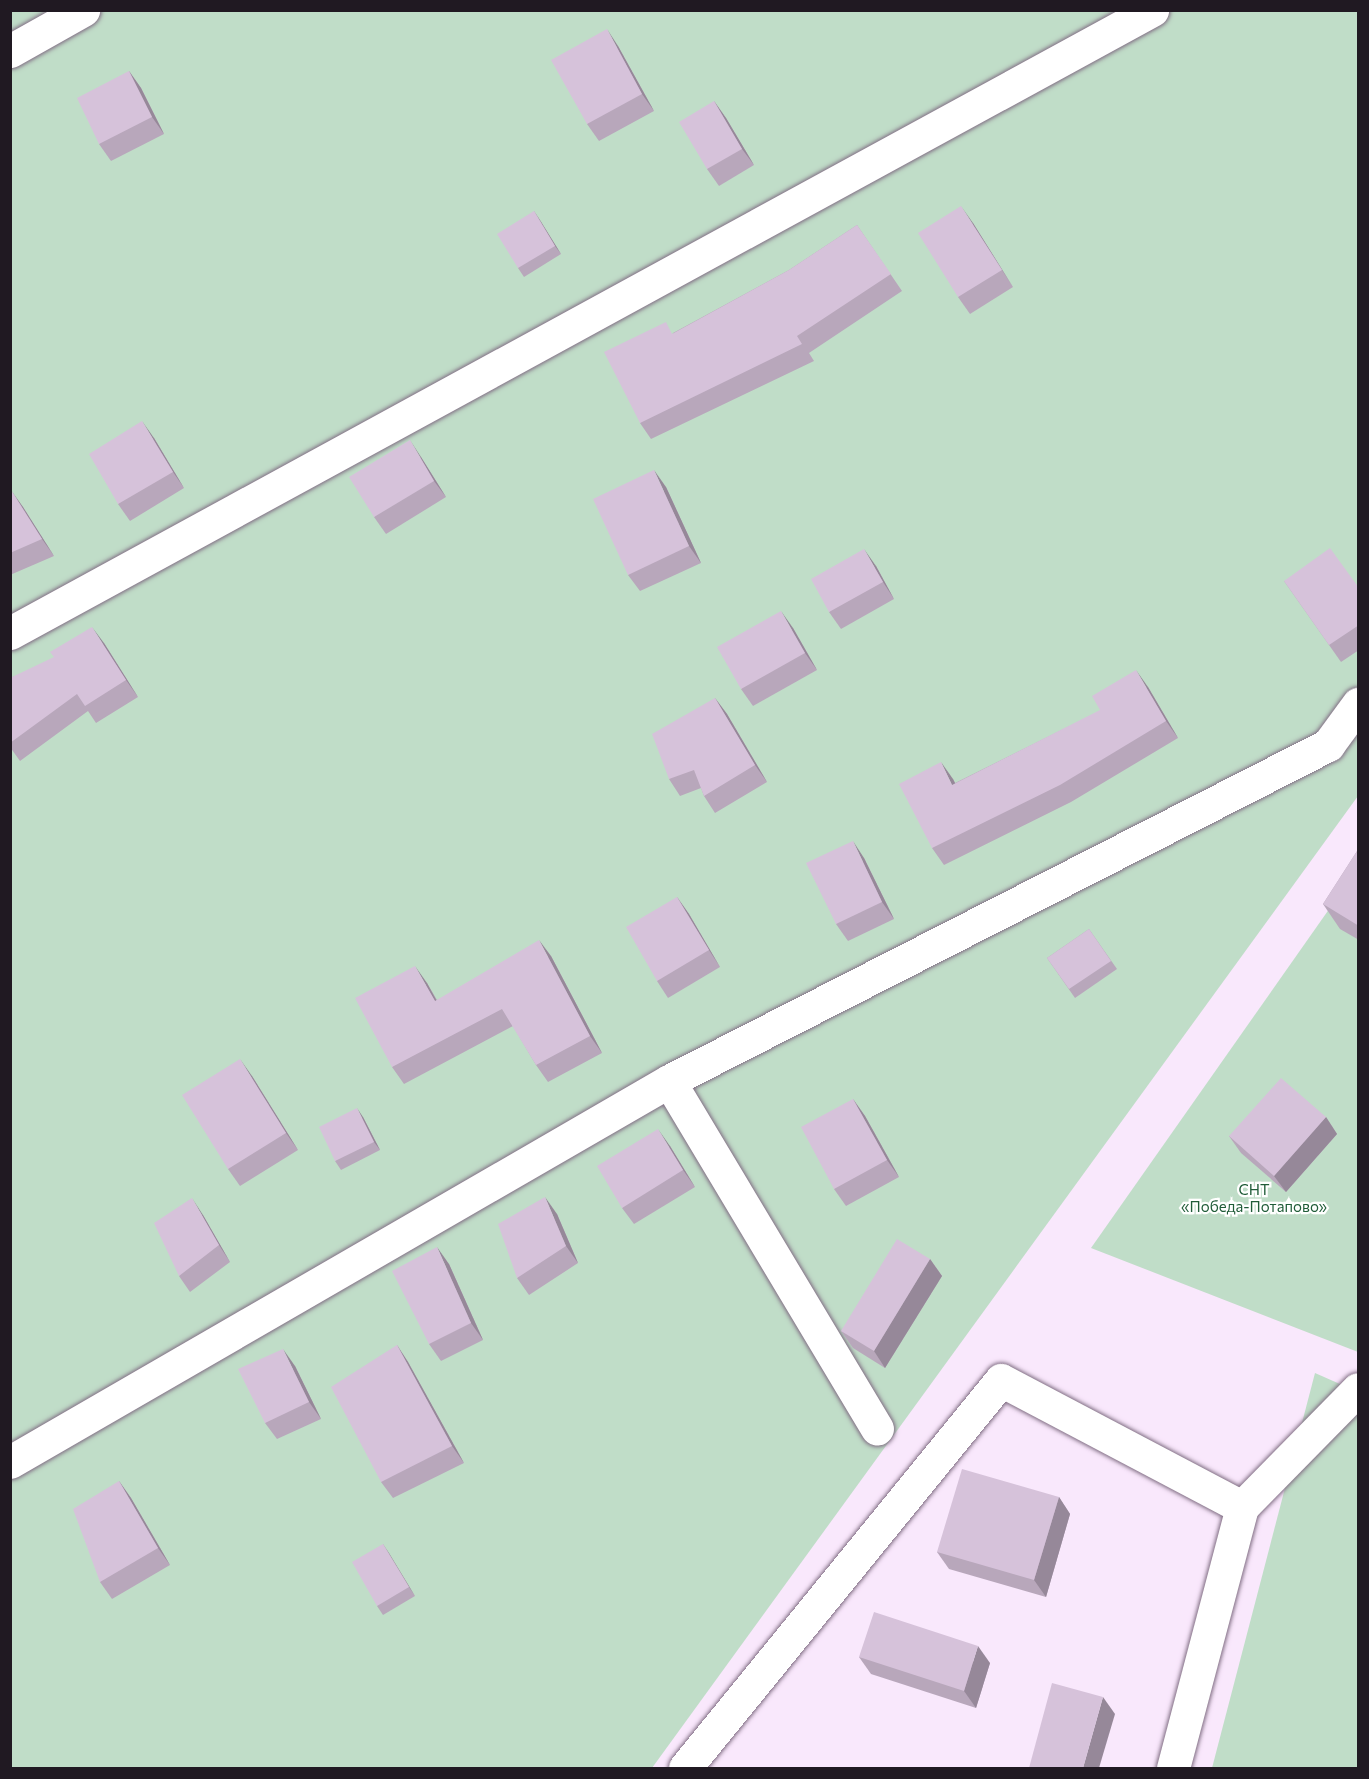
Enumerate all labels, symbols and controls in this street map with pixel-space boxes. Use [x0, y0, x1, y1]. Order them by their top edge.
park label: СНТ «Победа-Потапово» [1181, 1180, 1327, 1215]

